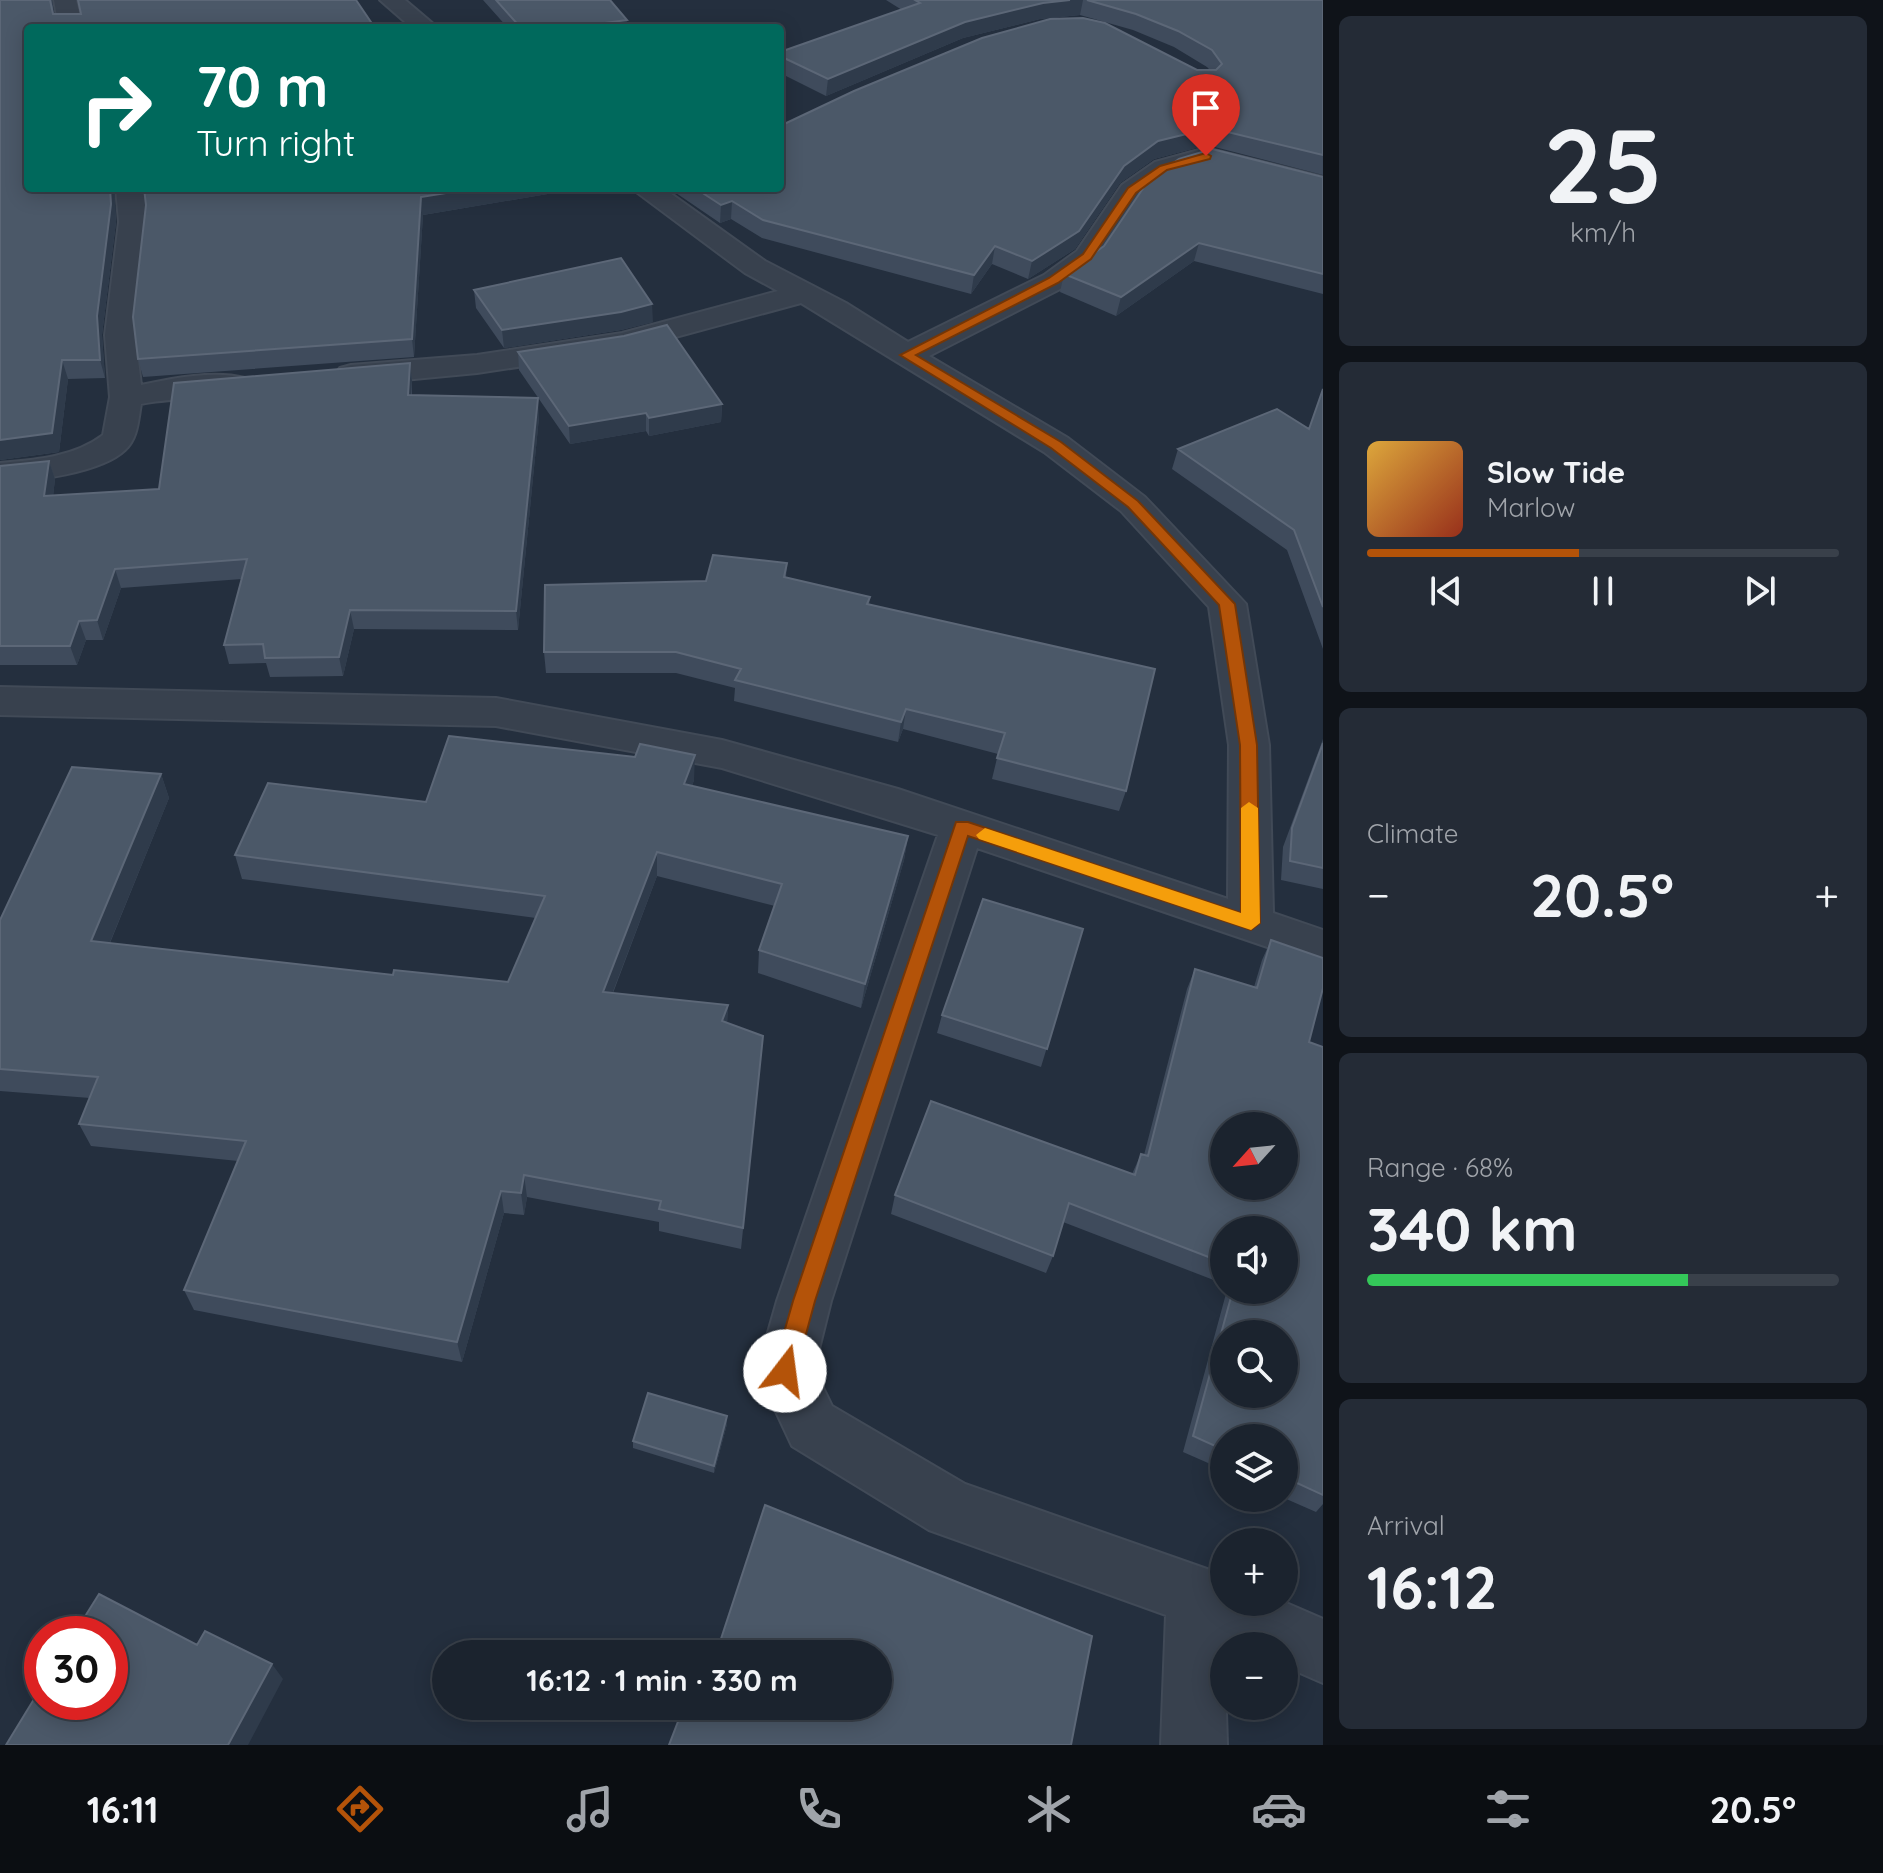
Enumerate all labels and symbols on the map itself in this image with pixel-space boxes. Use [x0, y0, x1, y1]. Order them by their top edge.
pin [1172, 74, 1240, 156]
north arrow [1210, 1112, 1298, 1200]
position arrow [743, 1329, 827, 1413]
speed limit sign: 30 [24, 1616, 128, 1720]

